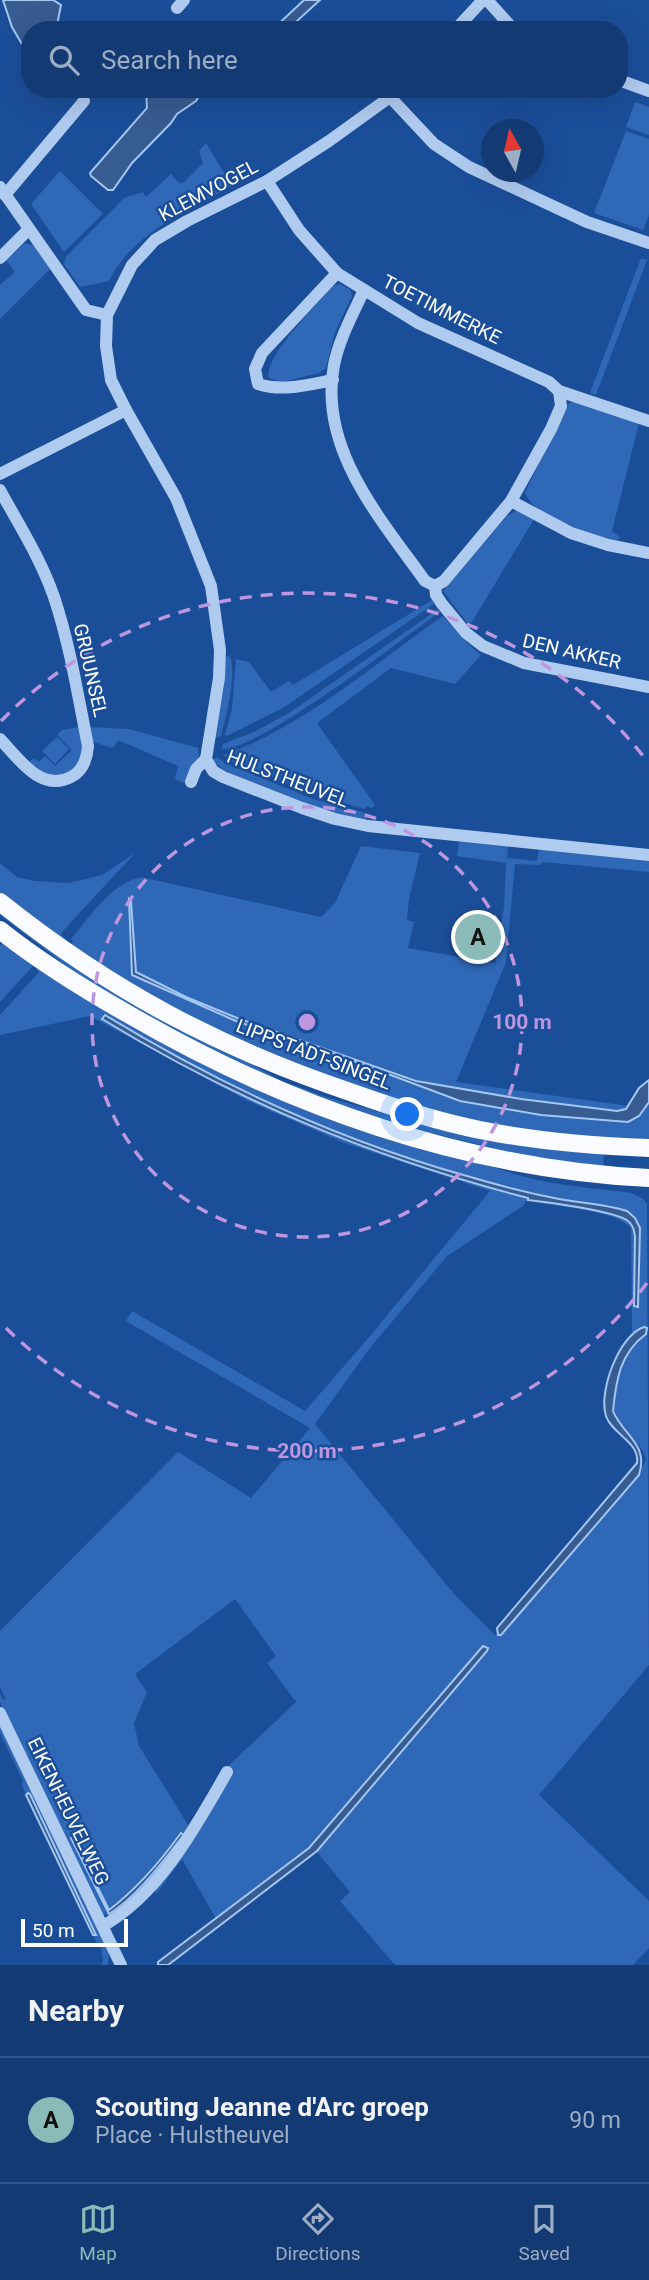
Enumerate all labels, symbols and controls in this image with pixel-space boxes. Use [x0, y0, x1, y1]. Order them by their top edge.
search box [21, 21, 628, 98]
icon: search [45, 41, 83, 79]
text: Search here [101, 45, 238, 75]
north arrow [481, 119, 544, 182]
street label: KLEMVOGEL [155, 155, 262, 226]
street label: TOETIMMERKE [379, 270, 505, 349]
street label: GRUUNSEL [69, 621, 112, 719]
street label: DEN AKKER [520, 629, 624, 674]
street label: HULSTHEUVEL [224, 745, 352, 812]
pin: A [455, 911, 501, 963]
centre of rings [295, 1010, 319, 1034]
text: 100 m [492, 1010, 552, 1034]
street label: LIPPSTADT-SINGEL [233, 1014, 395, 1095]
your location [390, 1097, 424, 1131]
text: 200 m [277, 1439, 337, 1463]
street label: EIKENHEUVELWEG [23, 1734, 114, 1889]
scale bar [21, 1916, 128, 1948]
text: 50 m [32, 1919, 75, 1942]
text: Nearby [28, 1993, 124, 2028]
text: Scouting Jeanne d'Arc groep [95, 2092, 429, 2122]
text: A [43, 2107, 59, 2134]
text: 90 m [569, 2107, 621, 2134]
text: Place · Hulstheuvel [95, 2122, 290, 2149]
tab: Map [79, 2200, 117, 2265]
tab: Directions [275, 2200, 360, 2265]
tab: Saved [519, 2200, 570, 2265]

